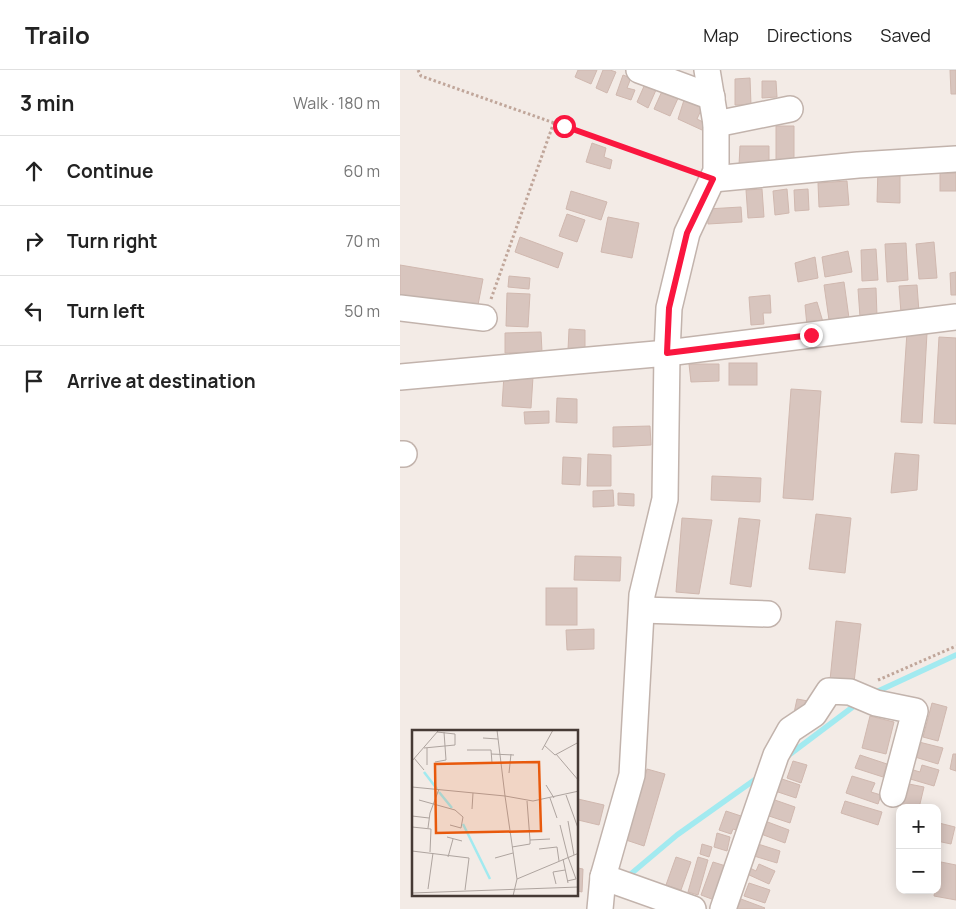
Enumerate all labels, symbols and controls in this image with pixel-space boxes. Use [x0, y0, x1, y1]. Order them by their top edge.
text: Trailo [25, 18, 90, 51]
text: Map [703, 23, 739, 47]
text: Directions [767, 23, 852, 47]
text: Saved [880, 23, 931, 47]
text: 3 min [20, 89, 74, 117]
text: Walk · 180 m [293, 92, 380, 114]
route start [553, 115, 576, 138]
icon: ahead [20, 157, 48, 185]
text: Continue [67, 158, 153, 184]
text: 60 m [344, 160, 380, 182]
icon: right [20, 227, 48, 255]
text: Turn right [67, 228, 157, 254]
text: 70 m [345, 230, 380, 252]
icon: left [20, 297, 48, 325]
text: Turn left [67, 298, 145, 324]
text: 50 m [344, 300, 380, 322]
route end [800, 324, 823, 347]
icon: arrive [20, 367, 48, 395]
text: Arrive at destination [67, 368, 256, 394]
inset map [412, 730, 579, 896]
map controls [896, 804, 941, 894]
button: + [896, 804, 941, 849]
button: − [896, 849, 941, 894]

